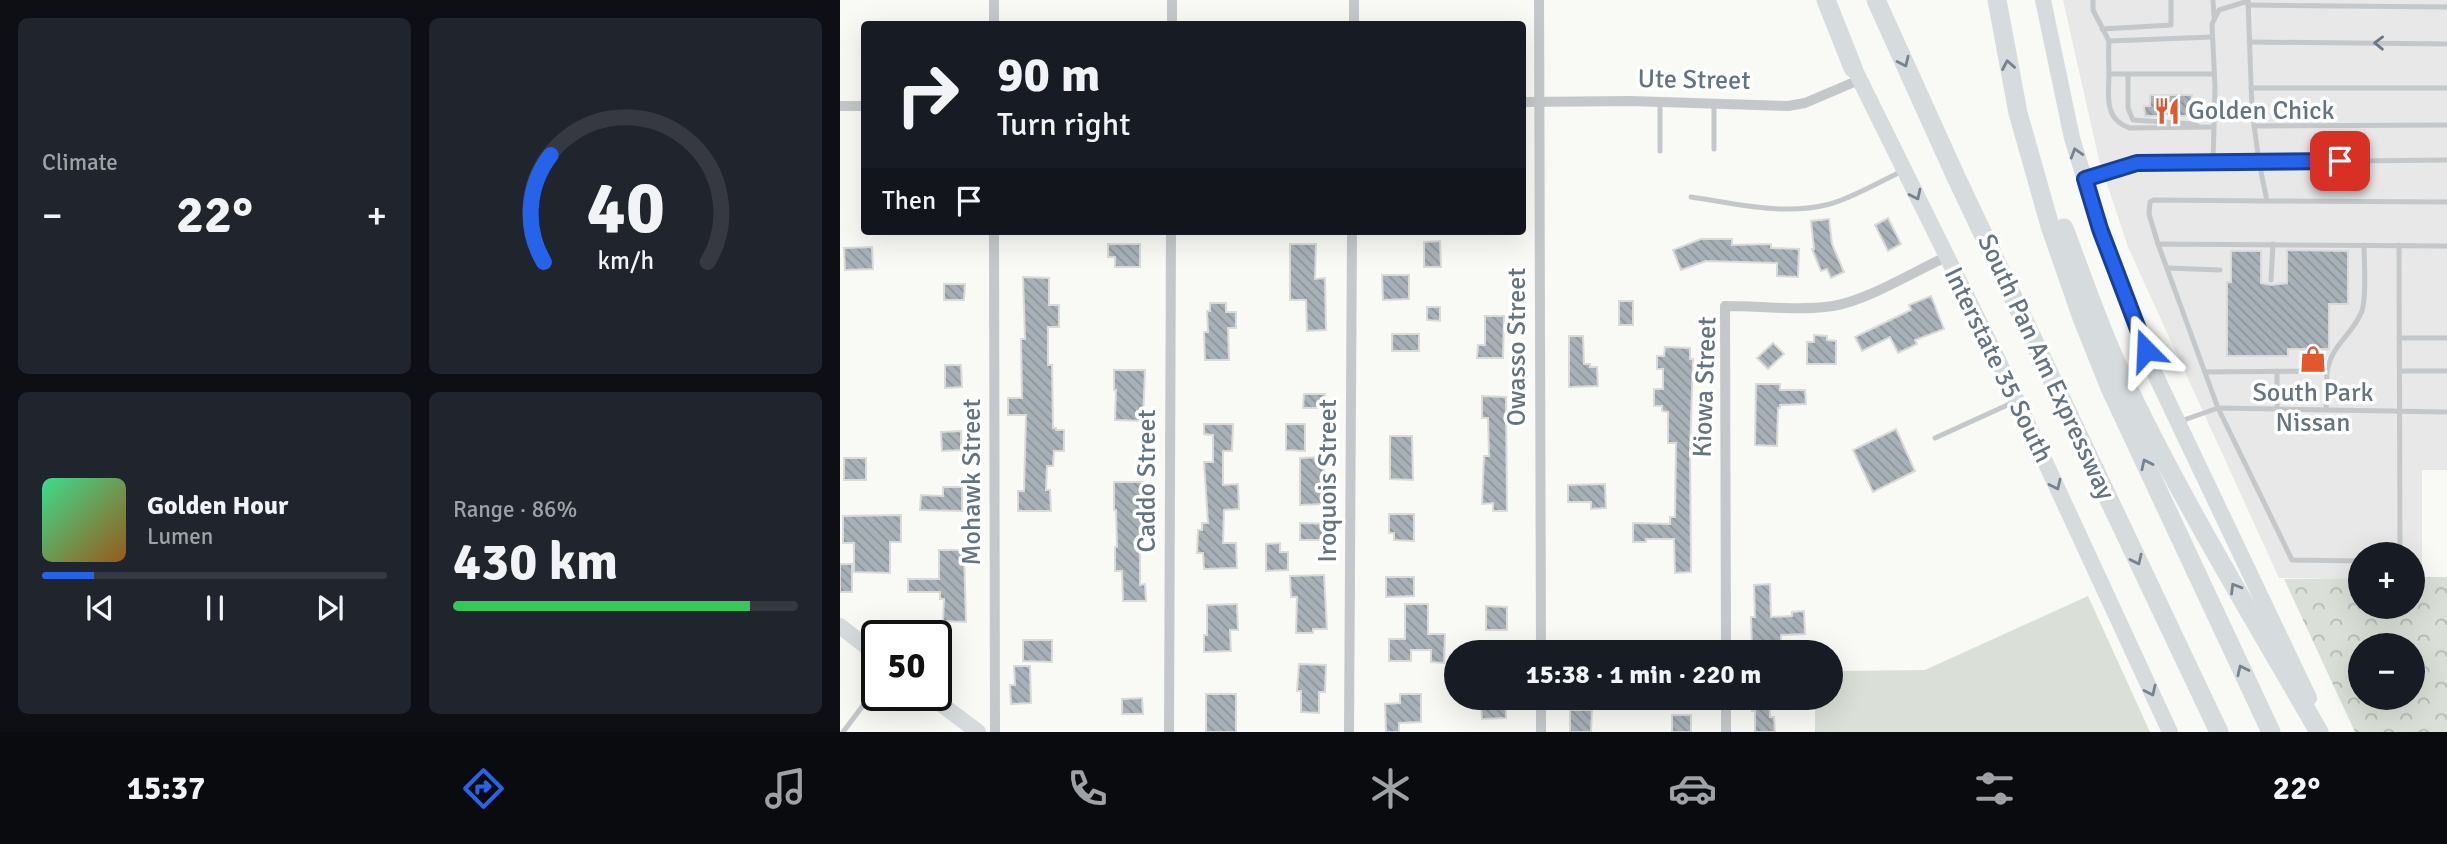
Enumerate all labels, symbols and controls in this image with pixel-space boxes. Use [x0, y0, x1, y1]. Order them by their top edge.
one-way arrow [2373, 35, 2384, 51]
text: 90 m [997, 45, 1100, 105]
icon: right [882, 49, 973, 140]
one-way arrow [1896, 55, 1910, 67]
one-way arrow [2001, 59, 2016, 71]
street label: Ute Street [1637, 63, 1751, 97]
place label: Golden Chick [2188, 95, 2335, 127]
restaurant icon: Golden Chick [2152, 96, 2182, 126]
text: Turn right [997, 105, 1130, 144]
pin [2310, 131, 2370, 191]
icon: arrive [2321, 142, 2359, 180]
one-way arrow [2070, 147, 2085, 159]
text: Climate [42, 148, 118, 177]
text: 40 [586, 164, 665, 253]
icon: arrive [950, 182, 988, 220]
text: 22° [176, 183, 253, 247]
text: Then [882, 185, 936, 217]
one-way arrow [1907, 188, 1921, 200]
text: − [42, 192, 63, 239]
text: + [366, 192, 387, 239]
street label: South Pan Am Expressway [1970, 229, 2122, 505]
text: km/h [597, 245, 654, 276]
street label: Interstate 35 South [1937, 262, 2059, 468]
street label: Owasso Street [1501, 268, 1533, 426]
position arrow [2109, 313, 2183, 387]
street label: Kiowa Street [1687, 316, 1723, 458]
shop icon: South Park Nissan [2298, 344, 2328, 374]
place label: South Park Nissan [2252, 377, 2374, 439]
street label: Mohawk Street [956, 399, 988, 565]
street label: Iroquois Street [1312, 399, 1344, 563]
street label: Caddo Street [1131, 409, 1163, 553]
one-way arrow [2140, 459, 2154, 471]
one-way arrow [2048, 478, 2062, 490]
text: Golden Hour [147, 490, 288, 522]
text: Range · 86% [453, 495, 577, 524]
text: Lumen [147, 522, 213, 551]
text: 430 km [453, 530, 618, 594]
map controls [2348, 542, 2425, 710]
button: + [2348, 542, 2425, 619]
one-way arrow [2129, 553, 2143, 565]
one-way arrow [2231, 583, 2244, 596]
icon: previous [81, 589, 119, 627]
icon: pause [196, 589, 234, 627]
icon: next [311, 589, 349, 627]
speed limit sign: 50 [861, 620, 952, 711]
button: − [2348, 633, 2425, 710]
text: 15:38 · 1 min · 220 m [1526, 659, 1761, 691]
one-way arrow [2236, 665, 2250, 677]
one-way arrow [2143, 684, 2157, 696]
icon: directions [459, 764, 508, 813]
icon: music [761, 764, 810, 813]
icon: phone [1063, 764, 1112, 813]
icon: climate [1366, 764, 1415, 813]
icon: car [1668, 764, 1717, 813]
icon: filters [1970, 764, 2019, 813]
text: 15:37 [127, 769, 205, 808]
text: 22° [2273, 769, 2320, 808]

